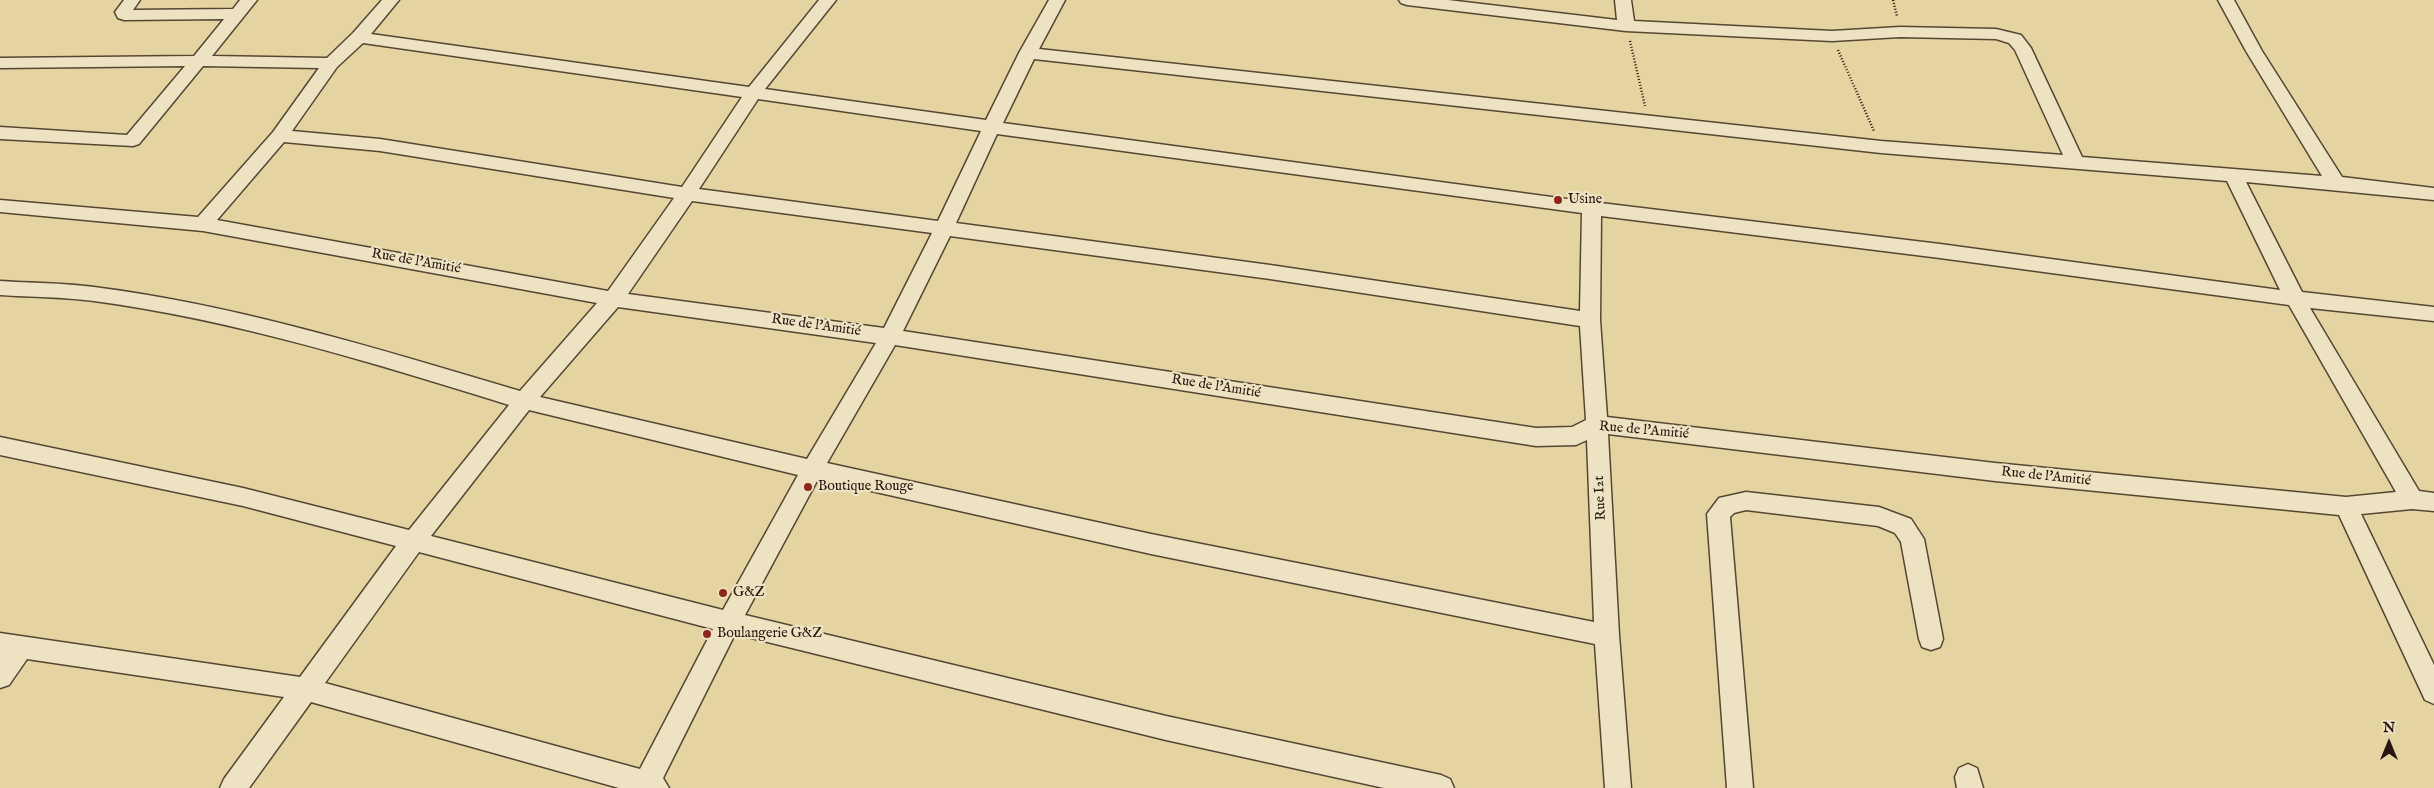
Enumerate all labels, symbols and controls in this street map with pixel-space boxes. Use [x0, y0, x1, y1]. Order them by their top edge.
place label: Usine [1568, 192, 1602, 208]
marker: Usine [1552, 194, 1564, 206]
street label: Rue de l'Amitié [370, 246, 462, 278]
street label: Rue de l'Amitié [770, 311, 862, 341]
street label: Rue de l'Amitié [1170, 372, 1262, 402]
street label: Rue de l'Amitié [1598, 419, 1690, 443]
street label: Rue de l'Amitié [2000, 464, 2092, 490]
street label: Rue I2t [1591, 475, 1611, 521]
place label: Boutique Rouge [818, 479, 914, 495]
marker: Boutique Rouge [802, 481, 814, 493]
place label: G&Z [733, 585, 764, 601]
marker: G&Z [717, 587, 729, 599]
place label: Boulangerie G&Z [717, 626, 822, 642]
marker: Boulangerie G&Z [701, 628, 713, 640]
north arrow [2364, 718, 2414, 768]
text: N [2383, 719, 2395, 737]

